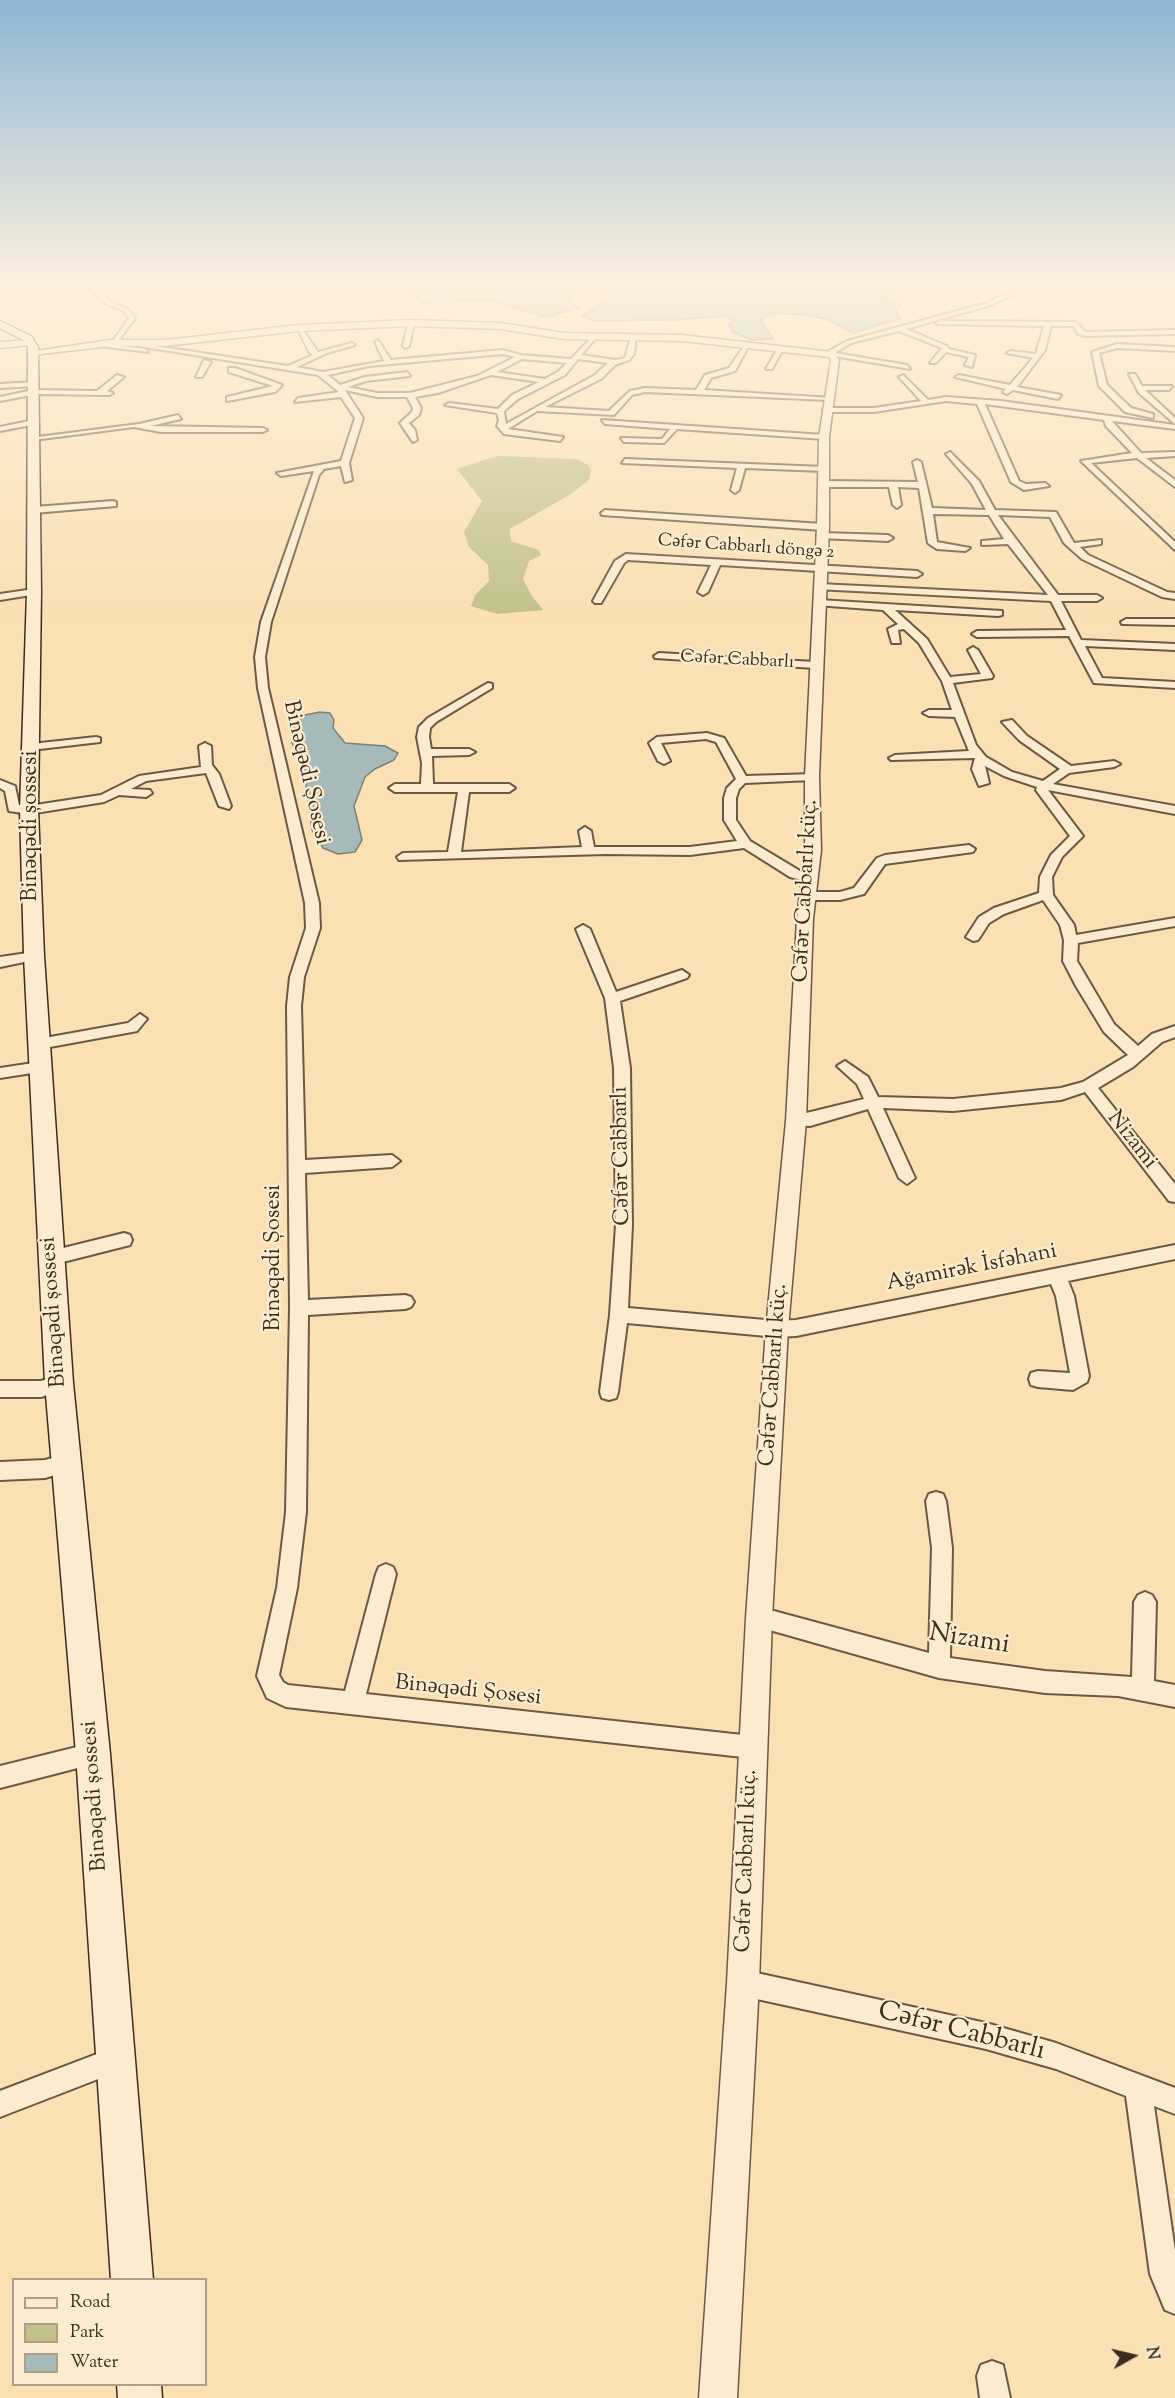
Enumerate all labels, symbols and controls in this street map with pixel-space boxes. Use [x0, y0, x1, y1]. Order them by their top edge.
street label: Cəfər Cabbarlı döngə 2 [657, 531, 835, 565]
street label: Cəfər Cabbarlı [680, 647, 794, 675]
street label: Binəqədi Şosesi [276, 698, 334, 848]
street label: Binəqədi şossesi [19, 750, 45, 902]
street label: Cəfər Cabbarlı küç. [789, 799, 825, 983]
street label: Cəfər Cabbarlı [609, 1086, 637, 1226]
street label: Nizami [1100, 1107, 1162, 1175]
street label: Binəqədi Şosesi [262, 1184, 288, 1332]
street label: Binəqədi şossesi [37, 1236, 73, 1388]
street label: Ağamirək İsfəhani [885, 1240, 1059, 1298]
street label: Cəfər Cabbarlı küç. [755, 1283, 795, 1467]
street label: Nizami [926, 1619, 1012, 1663]
street label: Binəqədi Şosesi [393, 1671, 543, 1713]
street label: Binəqədi şossesi [78, 1720, 114, 1872]
street label: Cəfər Cabbarlı küç. [732, 1769, 764, 1953]
street label: Cəfər Cabbarlı [874, 1997, 1048, 2069]
legend [12, 2278, 207, 2386]
text: Road [70, 2290, 110, 2316]
text: Park [70, 2320, 104, 2346]
north arrow [1103, 2326, 1163, 2386]
text: N [1139, 2345, 1164, 2361]
text: Water [70, 2350, 118, 2376]

